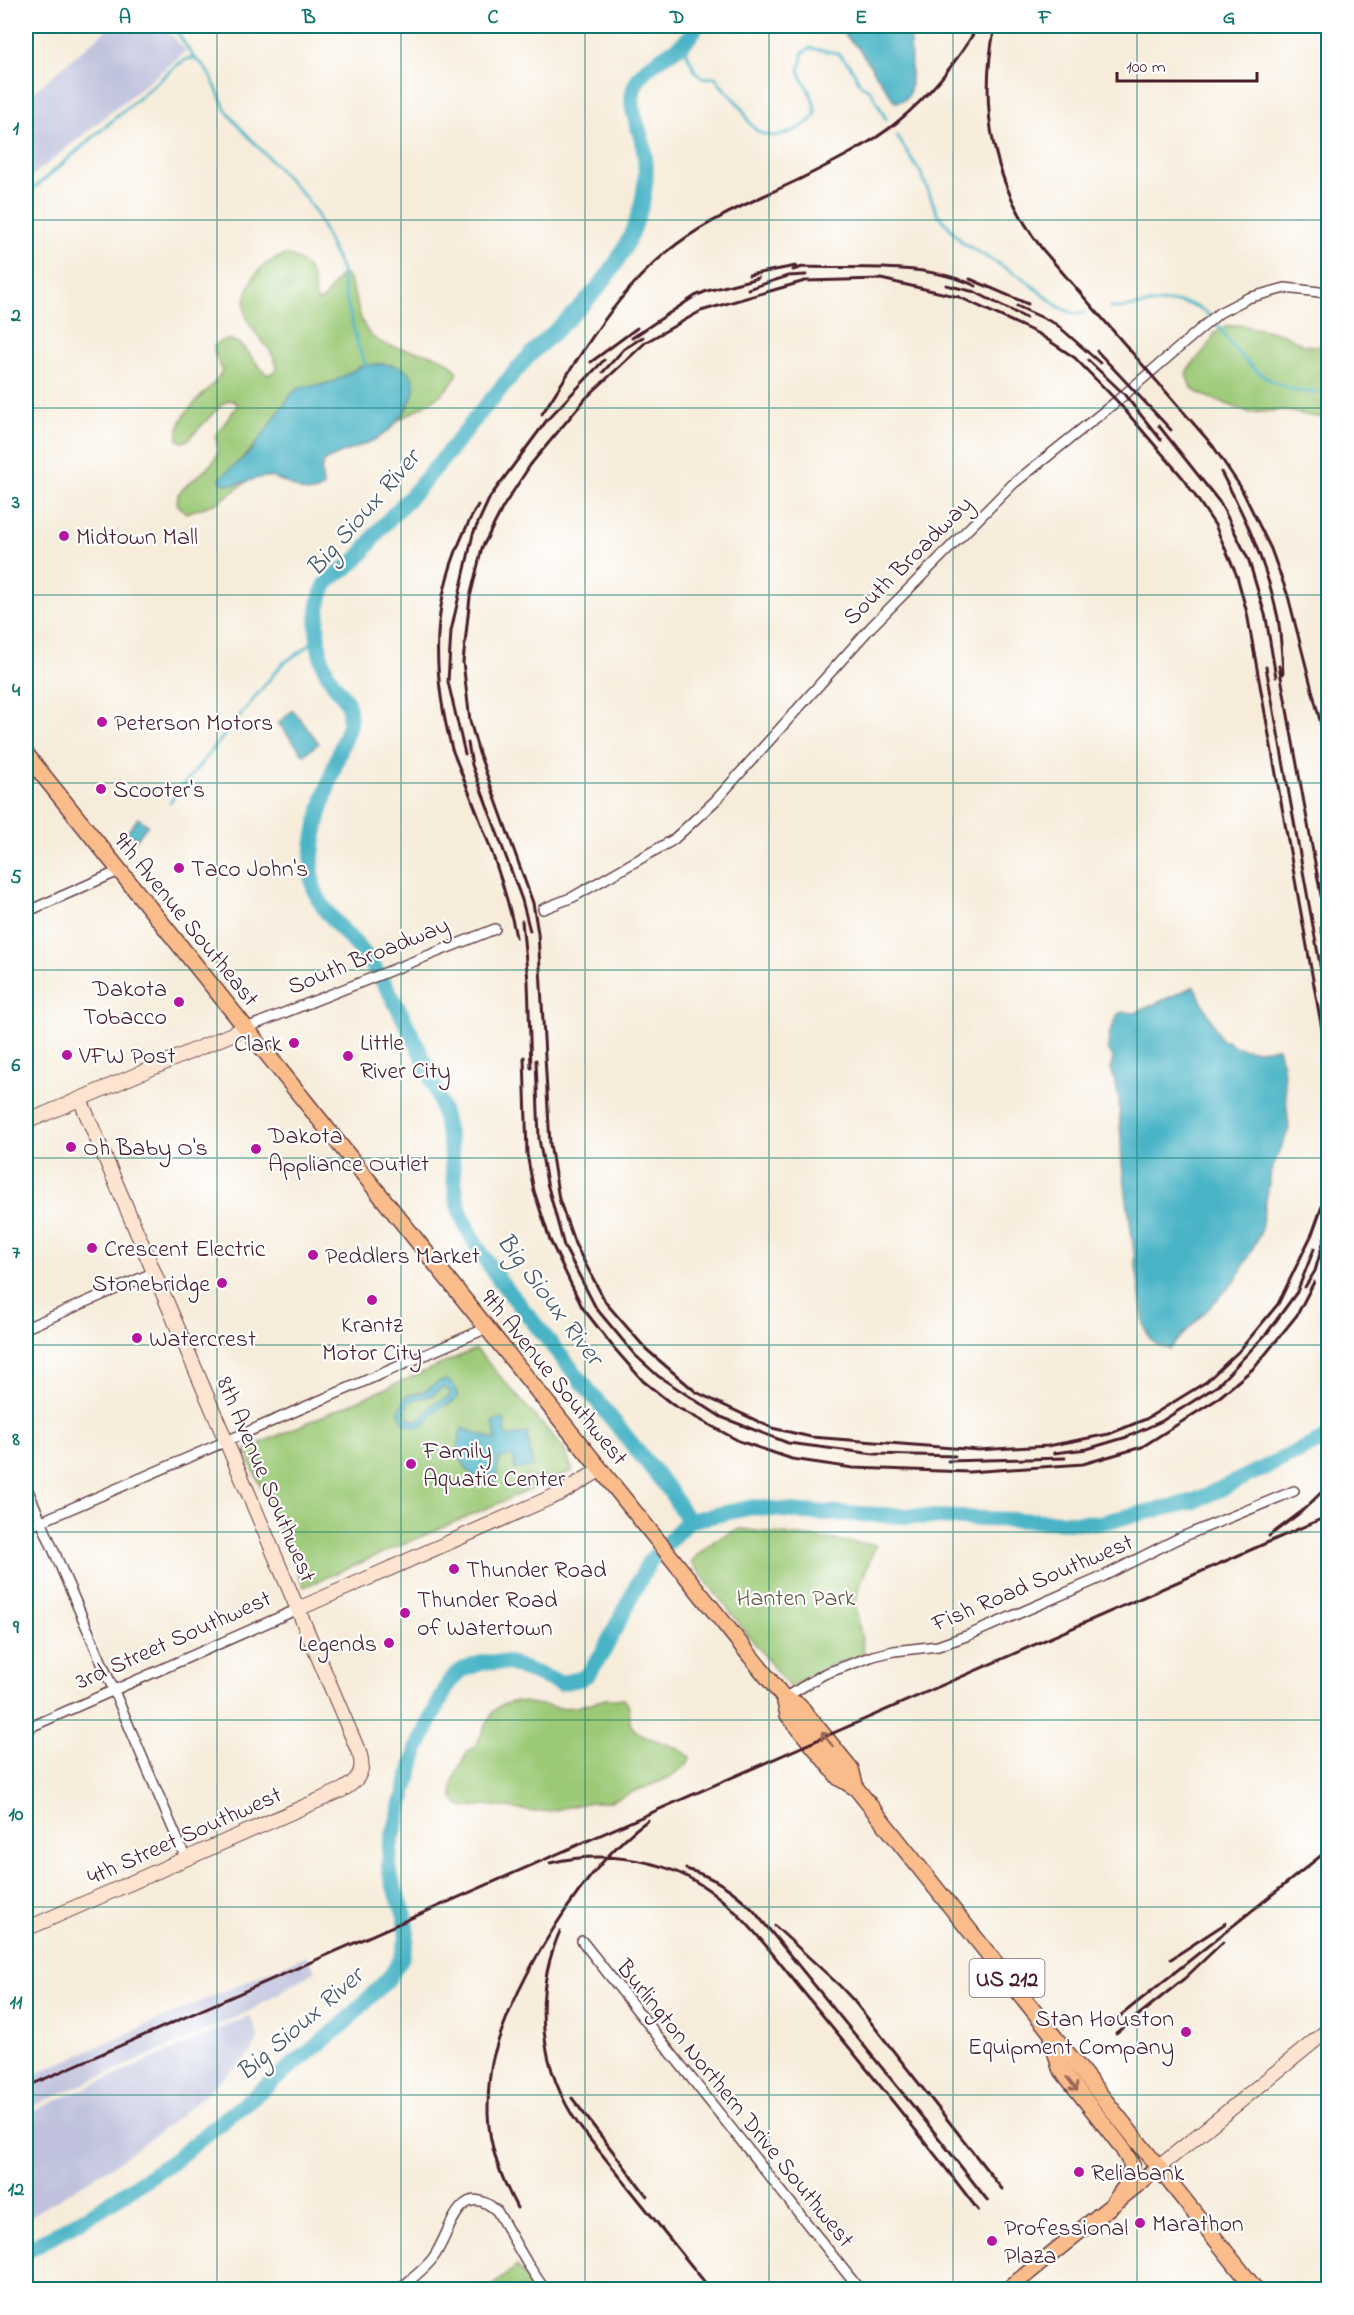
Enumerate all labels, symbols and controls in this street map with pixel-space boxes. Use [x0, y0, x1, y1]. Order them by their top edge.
text: A [119, 4, 131, 33]
text: B [301, 4, 316, 33]
text: C [488, 4, 499, 33]
text: D [669, 4, 684, 33]
text: E [855, 4, 867, 33]
text: F [1038, 4, 1052, 33]
text: G [1223, 4, 1236, 33]
scale bar [1117, 45, 1256, 83]
text: 100 m [1126, 55, 1166, 81]
text: 1 [13, 115, 20, 144]
text: 2 [10, 302, 21, 331]
water label: Big Sioux River [298, 440, 432, 586]
text: 3 [11, 489, 20, 518]
street label: South Broadway [836, 489, 983, 636]
place label: Midtown Mall [76, 521, 198, 556]
marker: Midtown Mall [57, 529, 71, 543]
text: 4 [12, 677, 21, 706]
place label: Peterson Motors [114, 707, 273, 742]
marker: Peterson Motors [95, 715, 109, 729]
place label: Scooter's [113, 774, 205, 809]
marker: Scooter's [94, 782, 108, 796]
street label: 9th Avenue Southeast [104, 826, 266, 1015]
place label: Taco John's [191, 853, 308, 888]
marker: Taco John's [172, 861, 186, 875]
text: 5 [10, 864, 22, 893]
street label: South Broadway [283, 909, 455, 1007]
place label: Dakota Tobacco [83, 973, 167, 1036]
marker: Dakota Tobacco [172, 995, 186, 1009]
place label: Little River City [360, 1027, 451, 1091]
place label: Clark [234, 1028, 282, 1063]
marker: Clark [287, 1036, 301, 1050]
place label: VFW Post [78, 1040, 176, 1075]
marker: VFW Post [60, 1048, 74, 1062]
marker: Little River City [341, 1049, 355, 1063]
text: 6 [12, 1052, 21, 1081]
place label: Dakota Appliance Outlet [267, 1120, 429, 1183]
place label: Oh Baby O's [83, 1132, 208, 1168]
marker: Oh Baby O's [64, 1140, 78, 1154]
marker: Dakota Appliance Outlet [249, 1142, 263, 1156]
water label: Big Sioux River [486, 1225, 613, 1377]
place label: Crescent Electric [104, 1233, 266, 1268]
text: 7 [12, 1239, 21, 1268]
place label: Peddlers Market [325, 1240, 480, 1275]
marker: Crescent Electric [85, 1241, 99, 1255]
marker: Peddlers Market [306, 1248, 320, 1262]
place label: Stonebridge [92, 1268, 210, 1303]
marker: Stonebridge [215, 1276, 229, 1290]
street label: 9th Avenue Southwest [471, 1283, 635, 1474]
marker: Krantz Motor City [365, 1293, 379, 1307]
place label: Krantz Motor City [322, 1309, 422, 1373]
place label: Watercrest [149, 1323, 256, 1358]
marker: Watercrest [130, 1331, 144, 1345]
street label: 8th Avenue Southwest [206, 1372, 324, 1588]
text: 8 [11, 1426, 20, 1455]
place label: Family Aquatic Center [422, 1435, 566, 1498]
marker: Family Aquatic Center [404, 1457, 418, 1471]
street label: Fish Road Southwest [926, 1526, 1139, 1643]
place label: Thunder Road [466, 1554, 607, 1589]
marker: Thunder Road [447, 1562, 461, 1576]
street label: 3rd Street Southwest [70, 1582, 278, 1700]
park label: Hanten Park [737, 1582, 856, 1617]
place label: Thunder Road of Watertown [417, 1584, 558, 1647]
marker: Thunder Road of Watertown [398, 1606, 412, 1620]
text: 9 [12, 1614, 20, 1643]
place label: Legends [298, 1628, 377, 1663]
marker: Legends [382, 1636, 396, 1650]
one-way arrow [820, 1731, 833, 1747]
street label: 4th Street Southwest [82, 1779, 288, 1896]
text: 10 [9, 1801, 24, 1830]
street label: Burlington Northern Drive Southwest [606, 1952, 862, 2256]
water label: Big Sioux River [229, 1957, 375, 2091]
road number: US 212 [970, 1959, 1044, 1997]
text: 11 [10, 1989, 23, 2018]
place label: Stan Houston Equipment Company [968, 2003, 1174, 2067]
marker: Stan Houston Equipment Company [1179, 2025, 1193, 2039]
one-way arrow [1066, 2076, 1079, 2092]
place label: Reliabank [1091, 2157, 1185, 2192]
marker: Reliabank [1072, 2165, 1086, 2179]
text: 12 [8, 2176, 24, 2205]
place label: Marathon [1152, 2208, 1244, 2243]
place label: Professional Plaza [1004, 2212, 1128, 2275]
marker: Marathon [1133, 2216, 1147, 2230]
marker: Professional Plaza [985, 2234, 999, 2248]

